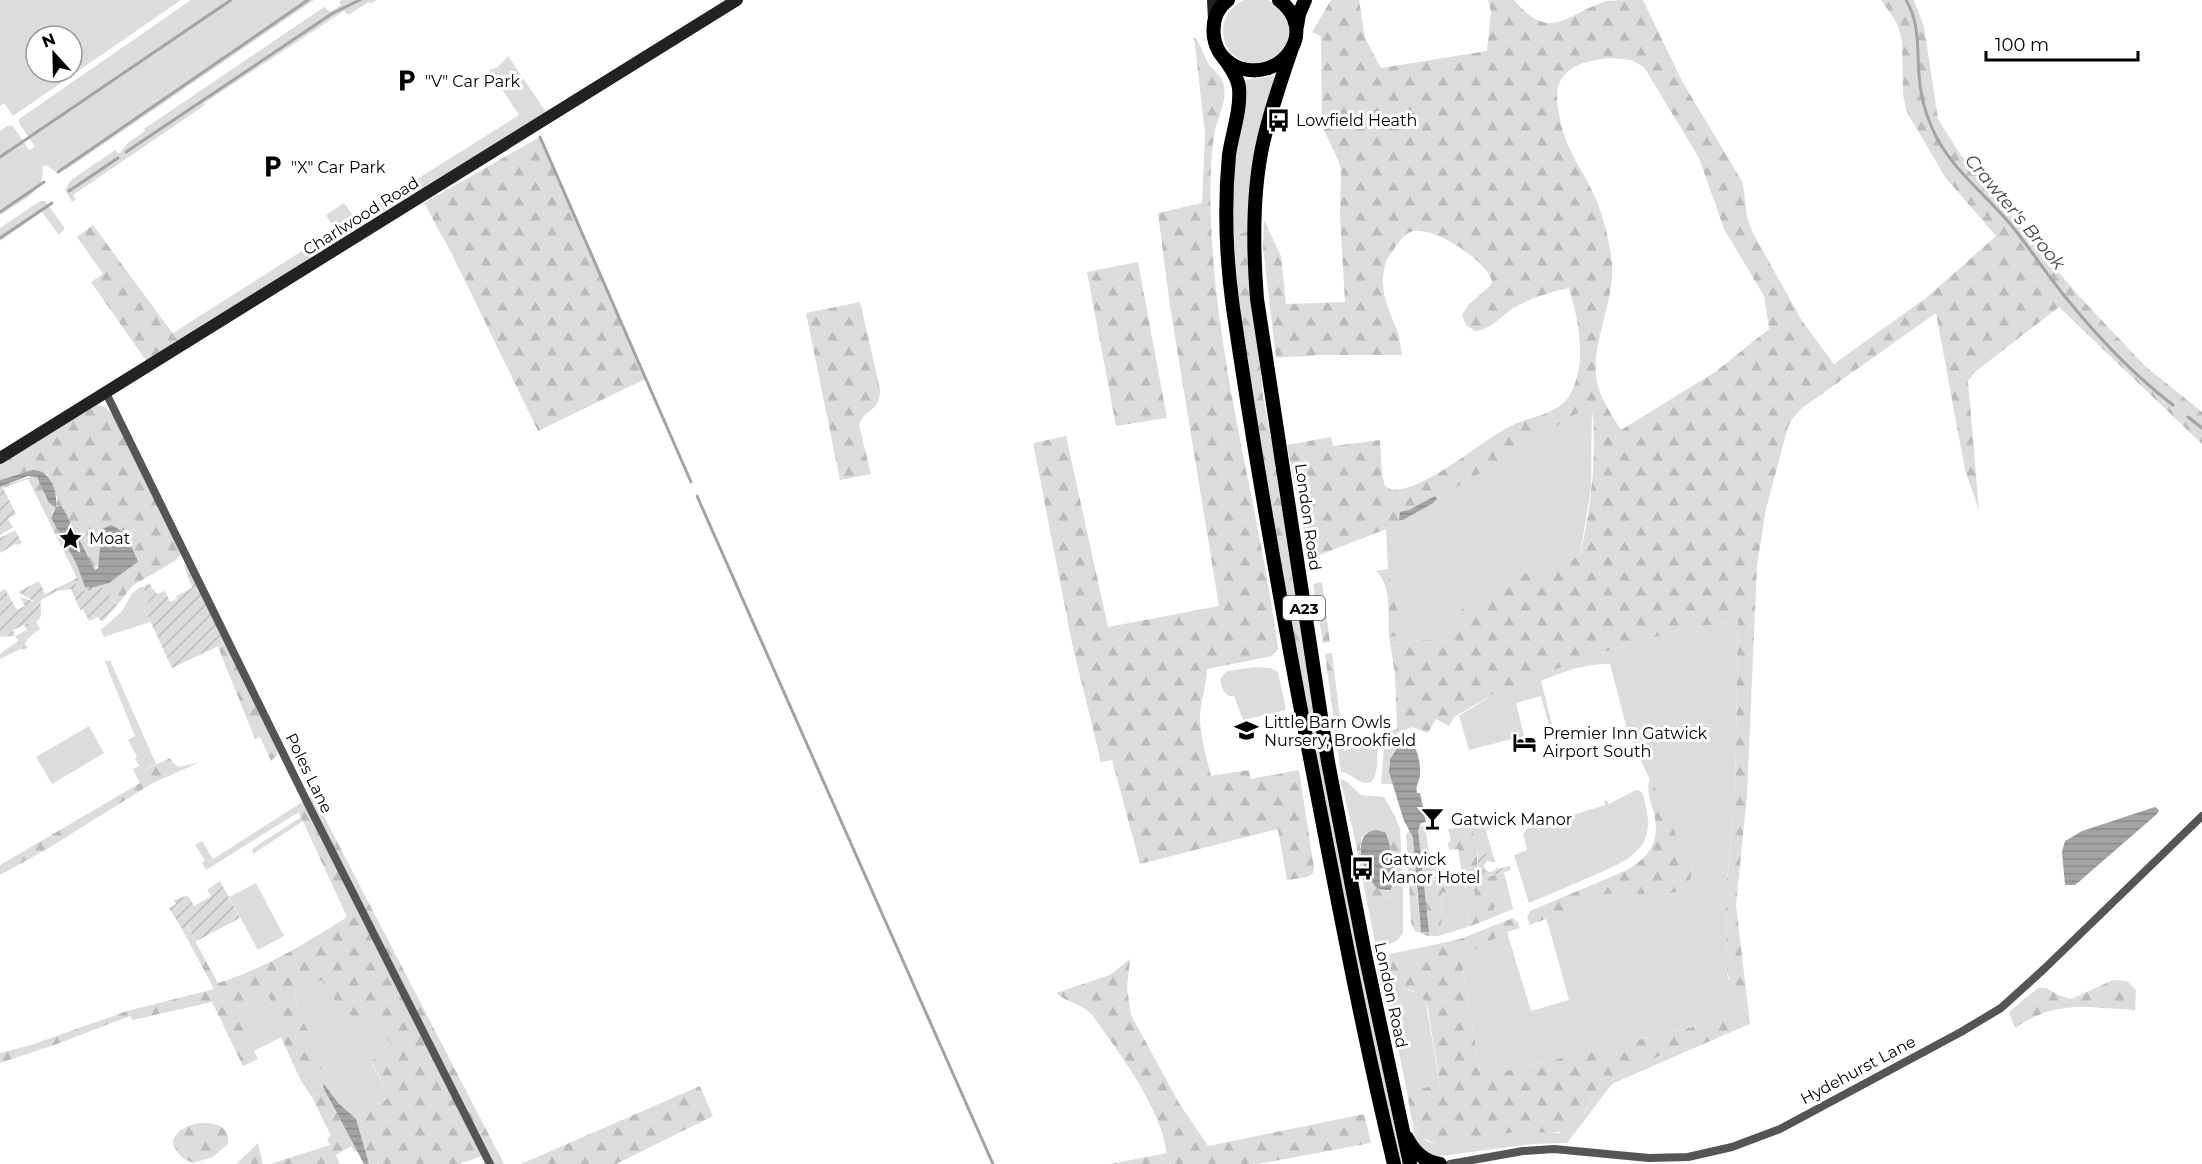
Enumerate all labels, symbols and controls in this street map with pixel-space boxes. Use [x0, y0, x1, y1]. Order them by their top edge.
north arrow [24, 24, 84, 84]
scale bar [1986, 24, 2138, 62]
text: N [39, 29, 58, 52]
text: 100 m [1995, 34, 2049, 56]
parking icon: "V" Car Park [394, 68, 420, 94]
place label: "V" Car Park [425, 72, 521, 91]
bus stop icon: Lowfield Heath [1265, 107, 1291, 133]
place label: Lowfield Heath [1296, 111, 1417, 130]
water label: Crawter's Brook [1960, 150, 2071, 275]
parking icon: "X" Car Park [260, 154, 286, 180]
place label: "X" Car Park [291, 158, 386, 177]
street label: Charlwood Road [300, 173, 422, 259]
street label: London Road [1291, 462, 1325, 572]
place icon: Moat [58, 525, 84, 551]
place label: Moat [89, 529, 131, 548]
road number: A23 [1283, 596, 1325, 620]
place label: Little Barn Owls Nursery, Brookfield [1264, 713, 1416, 750]
school or university icon: Little Barn Owls Nursery, Brookfield [1233, 718, 1259, 744]
place label: Premier Inn Gatwick Airport South [1543, 724, 1708, 761]
hotel icon: Premier Inn Gatwick Airport South [1512, 729, 1538, 755]
street label: Poles Lane [281, 730, 337, 816]
bar icon: Gatwick Manor [1420, 806, 1446, 832]
place label: Gatwick Manor [1451, 810, 1572, 829]
place label: Gatwick Manor Hotel [1381, 850, 1480, 887]
bus stop icon: Gatwick Manor Hotel [1350, 855, 1376, 881]
street label: London Road [1370, 940, 1412, 1050]
street label: Hydehurst Lane [1797, 1032, 1919, 1108]

